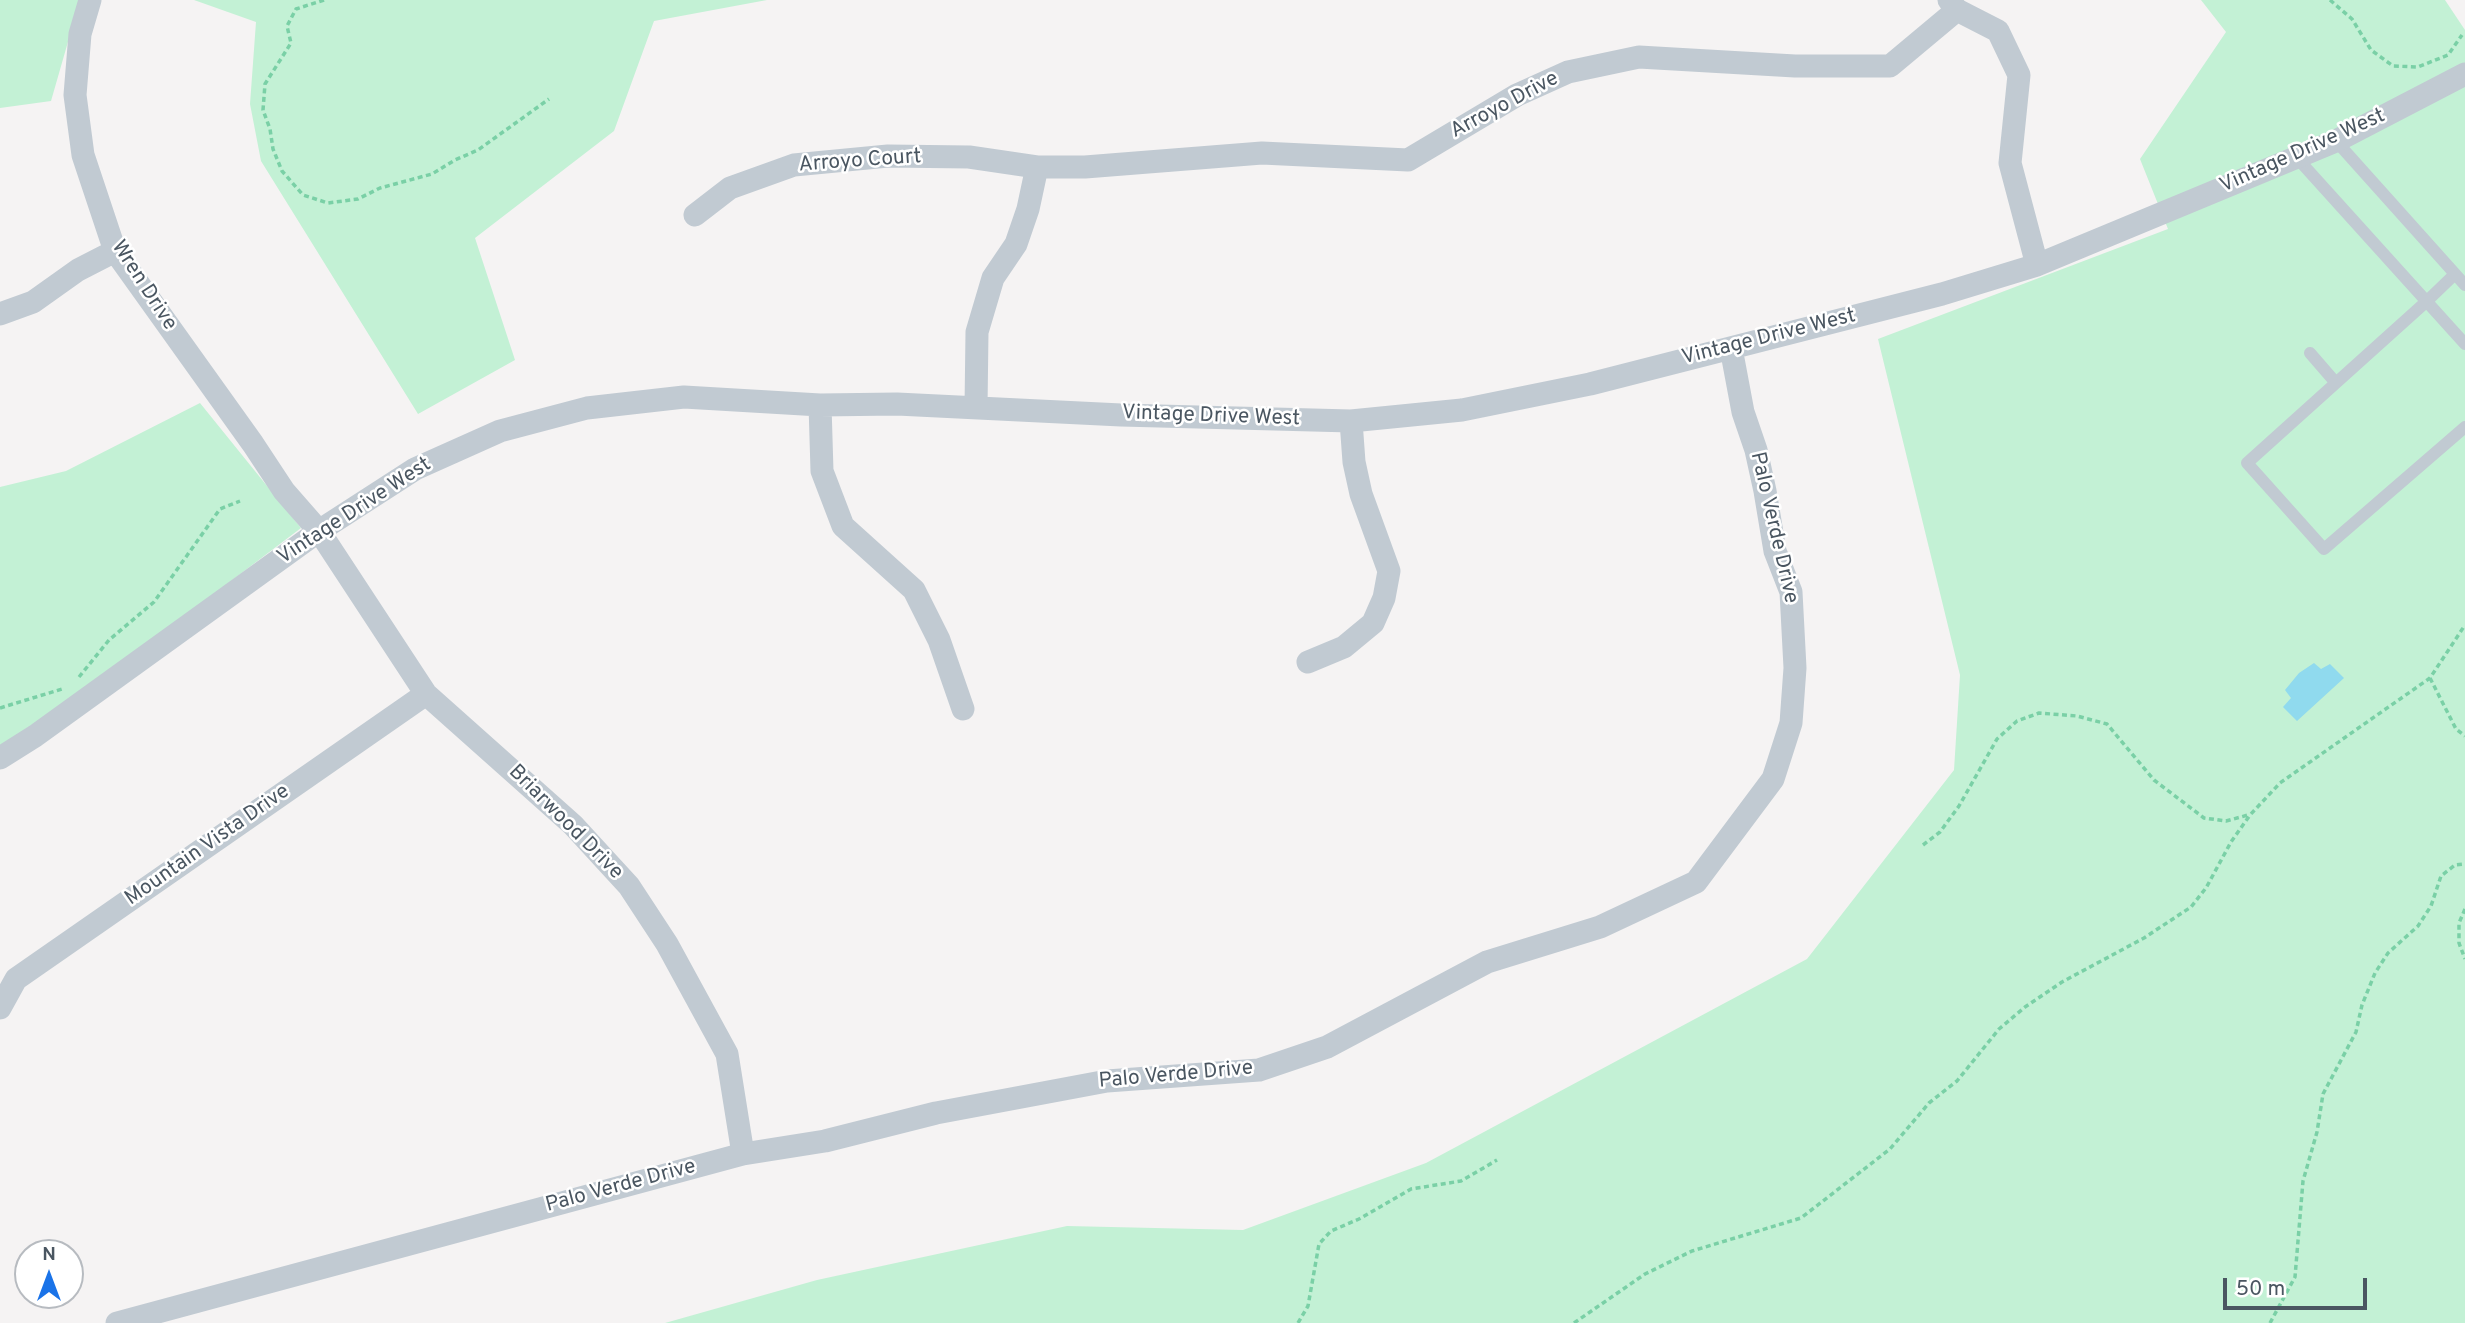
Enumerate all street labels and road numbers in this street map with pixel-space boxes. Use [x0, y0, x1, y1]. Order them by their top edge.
street label: Arroyo Drive [1447, 67, 1563, 145]
street label: Vintage Drive West [2217, 104, 2389, 200]
street label: Arroyo Court [798, 145, 922, 179]
street label: Wren Drive [105, 236, 181, 336]
street label: Vintage Drive West [1680, 304, 1858, 372]
street label: Vintage Drive West [1122, 401, 1300, 433]
street label: Palo Verde Drive [1743, 450, 1803, 606]
street label: Vintage Drive West [273, 453, 437, 571]
street label: Briarwood Drive [502, 760, 628, 886]
street label: Mountain Vista Drive [121, 780, 295, 912]
street label: Palo Verde Drive [1098, 1057, 1254, 1095]
street label: Palo Verde Drive [543, 1155, 699, 1219]

